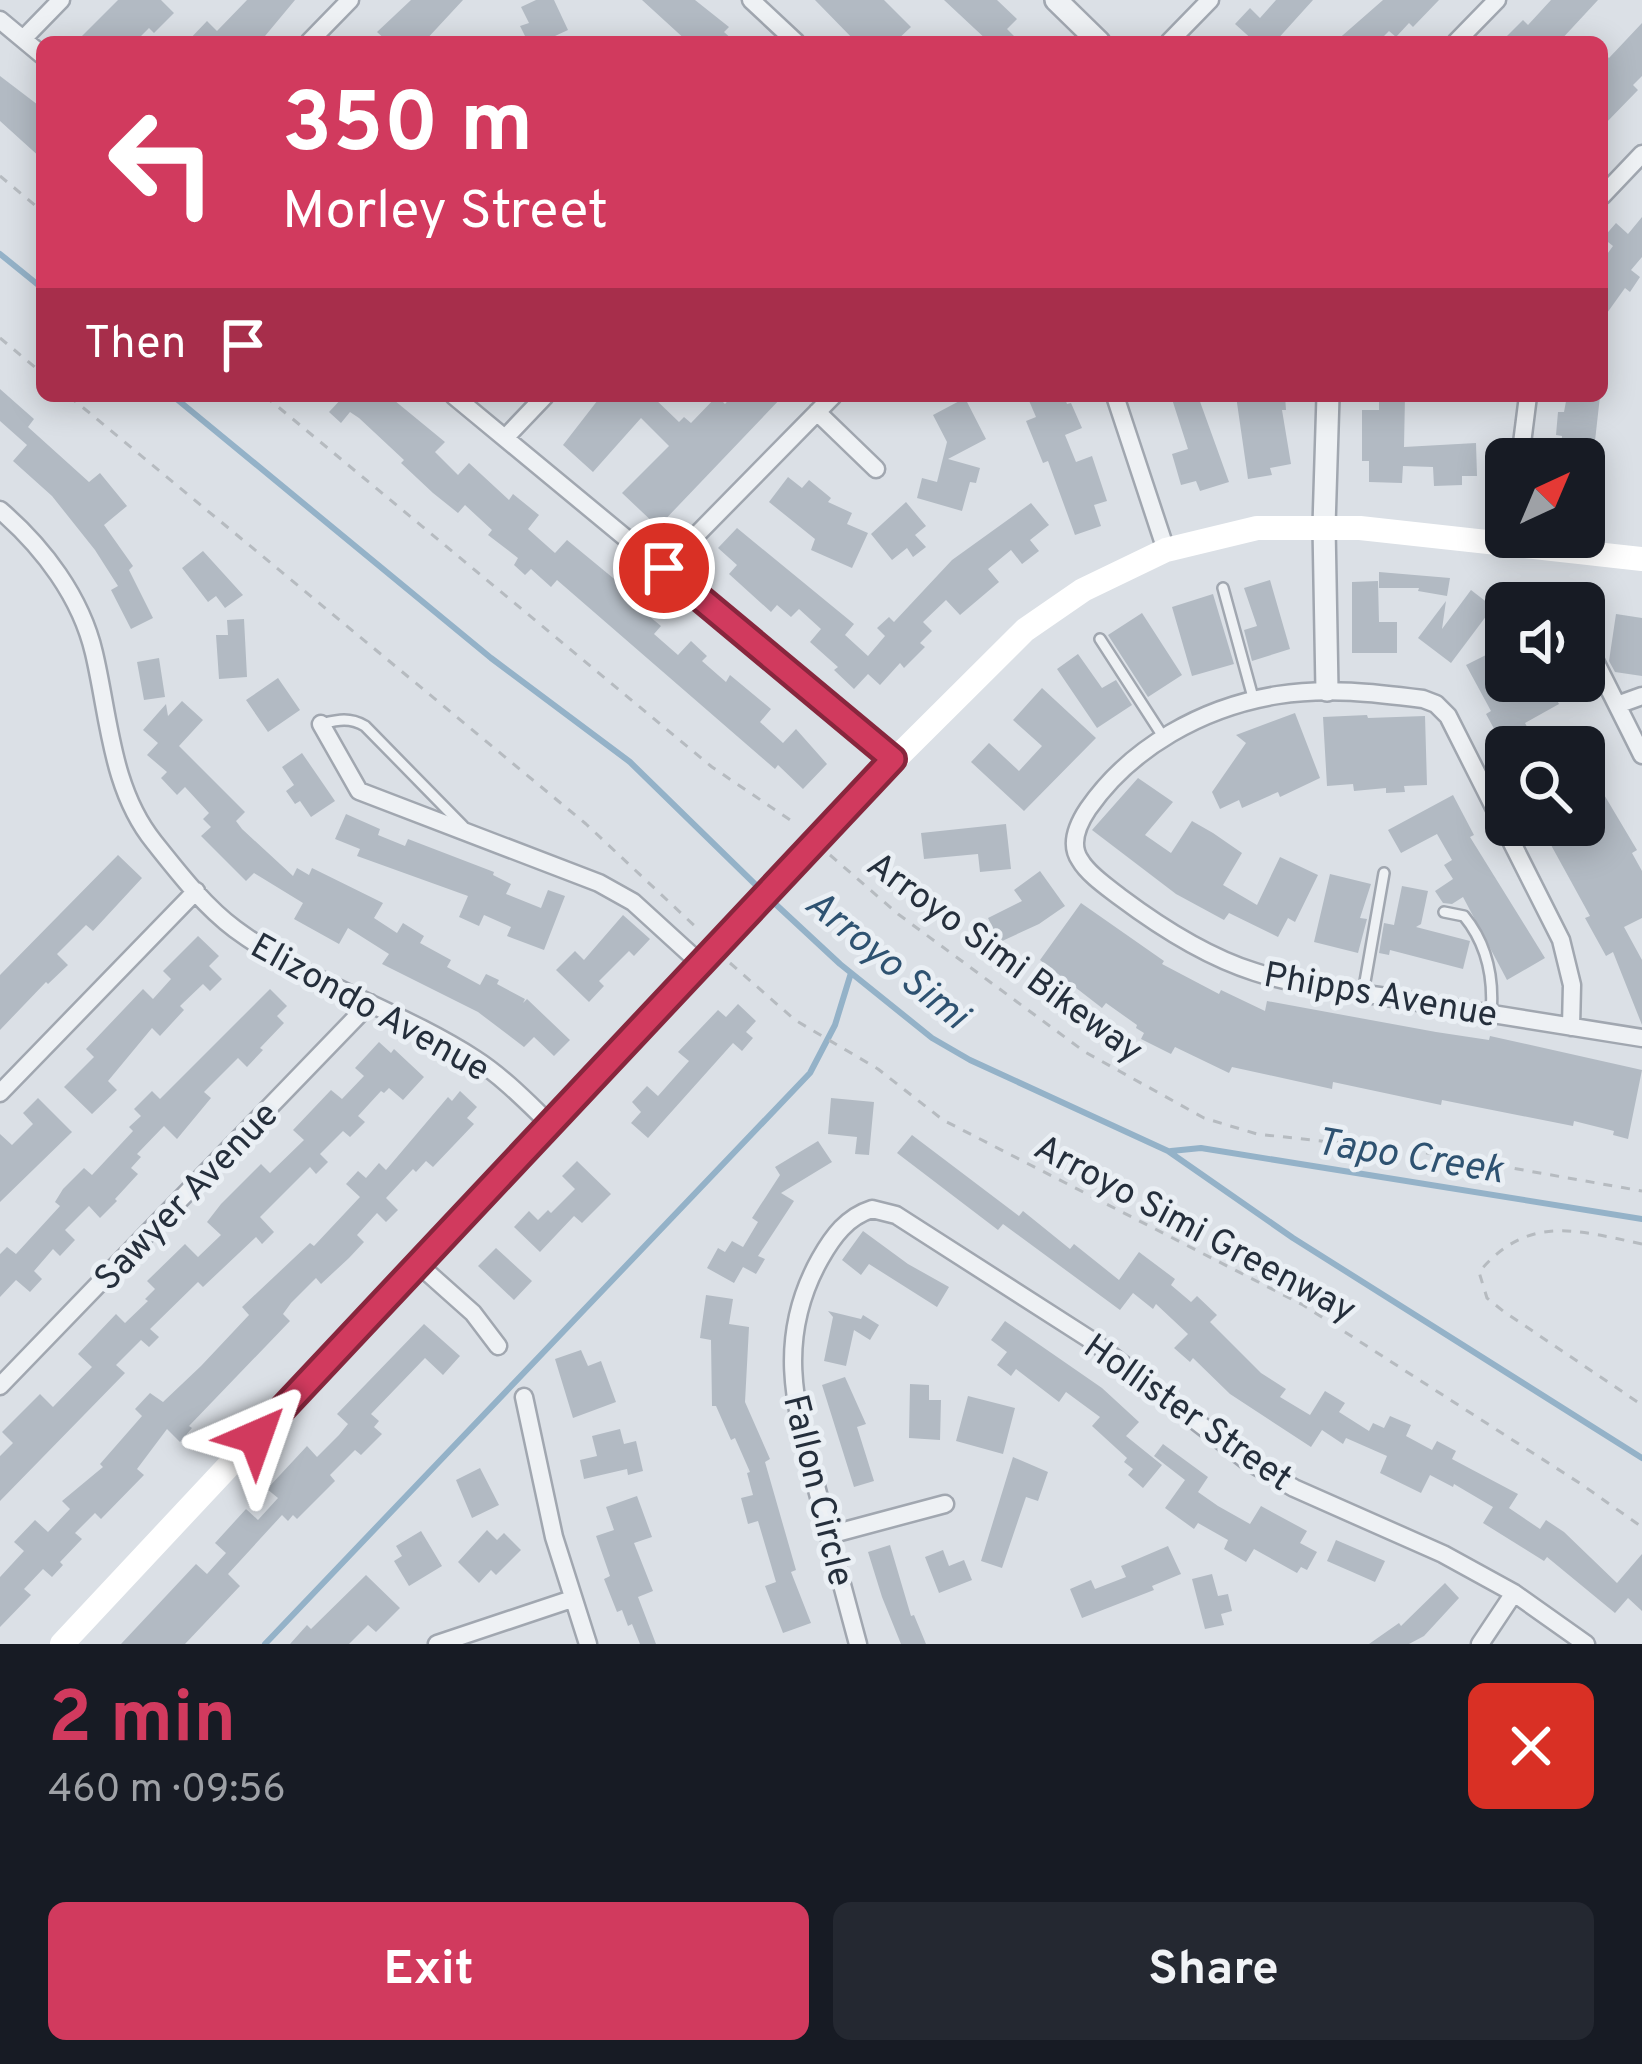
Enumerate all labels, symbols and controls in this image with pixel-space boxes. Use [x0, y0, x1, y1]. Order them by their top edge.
text: 350 m [282, 75, 533, 181]
icon: left [84, 84, 240, 240]
text: Morley Street [282, 179, 608, 248]
icon: arrive [210, 312, 276, 378]
text: Then [84, 317, 186, 374]
north arrow [1485, 438, 1605, 558]
map controls [1485, 438, 1605, 846]
pin [613, 517, 715, 619]
icon: arrive [631, 535, 697, 601]
button: sound [1485, 582, 1605, 702]
button: search [1485, 726, 1605, 846]
street label: Arroyo Simi Bikeway [860, 841, 1152, 1071]
water label: Arroyo Simi [797, 878, 979, 1038]
street label: Elizondo Avenue [241, 925, 497, 1094]
street label: Phipps Avenue [1260, 954, 1501, 1040]
street label: Sawyer Avenue [86, 1093, 290, 1302]
water label: Tapo Creek [1312, 1119, 1508, 1198]
street label: Arroyo Simi Greenway [1025, 1126, 1363, 1335]
street label: Hollister Street [1073, 1325, 1300, 1503]
position arrow [193, 1374, 319, 1500]
street label: Fallon Circle [770, 1390, 862, 1592]
text: 2 min [48, 1676, 236, 1768]
button: close [1468, 1683, 1594, 1809]
text: 460 m · 09:56 [48, 1767, 286, 1816]
button: Exit [48, 1902, 809, 2040]
button: Share [833, 1902, 1594, 2040]

